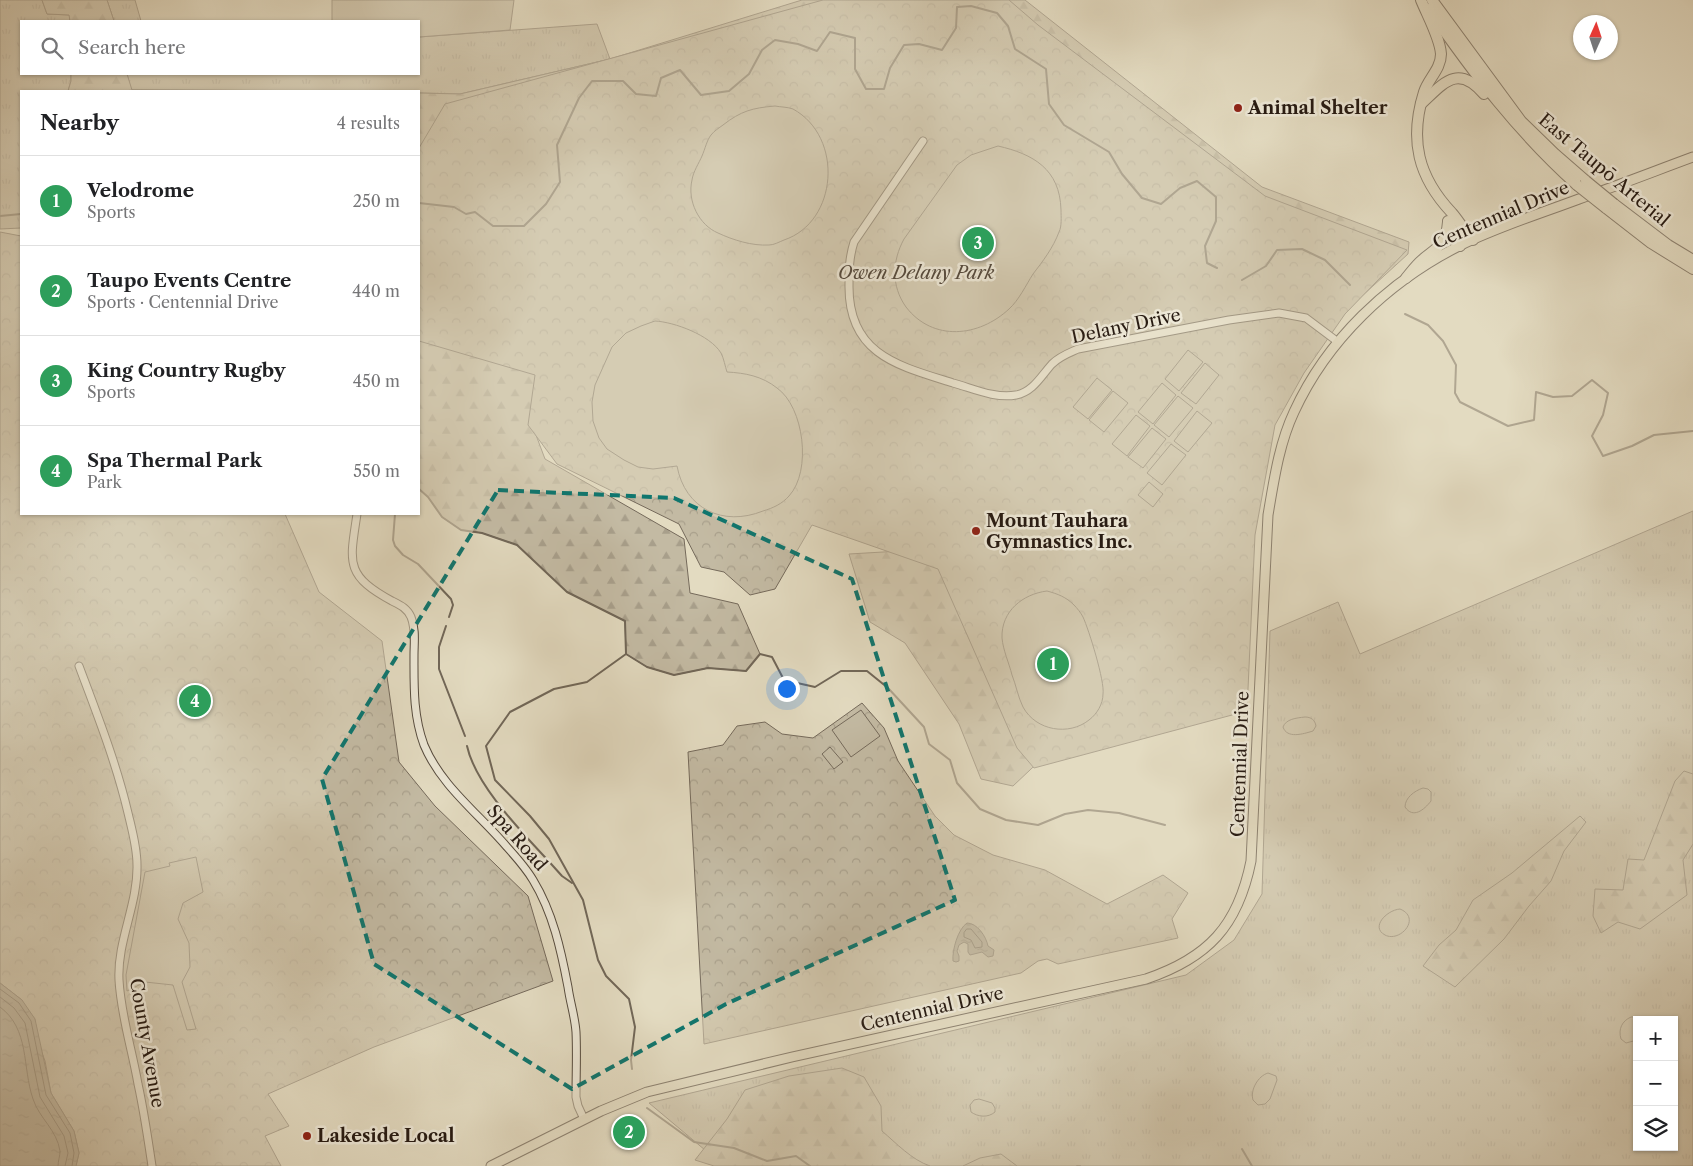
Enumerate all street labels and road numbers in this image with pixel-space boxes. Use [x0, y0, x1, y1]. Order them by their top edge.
street label: East Taupō Arterial [1534, 109, 1674, 231]
street label: Centennial Drive [1429, 176, 1573, 254]
street label: Delany Drive [1069, 304, 1183, 348]
street label: Centennial Drive [1226, 691, 1254, 837]
street label: Spa Road [482, 800, 552, 876]
street label: County Avenue [125, 977, 169, 1109]
street label: Centennial Drive [858, 982, 1006, 1036]

